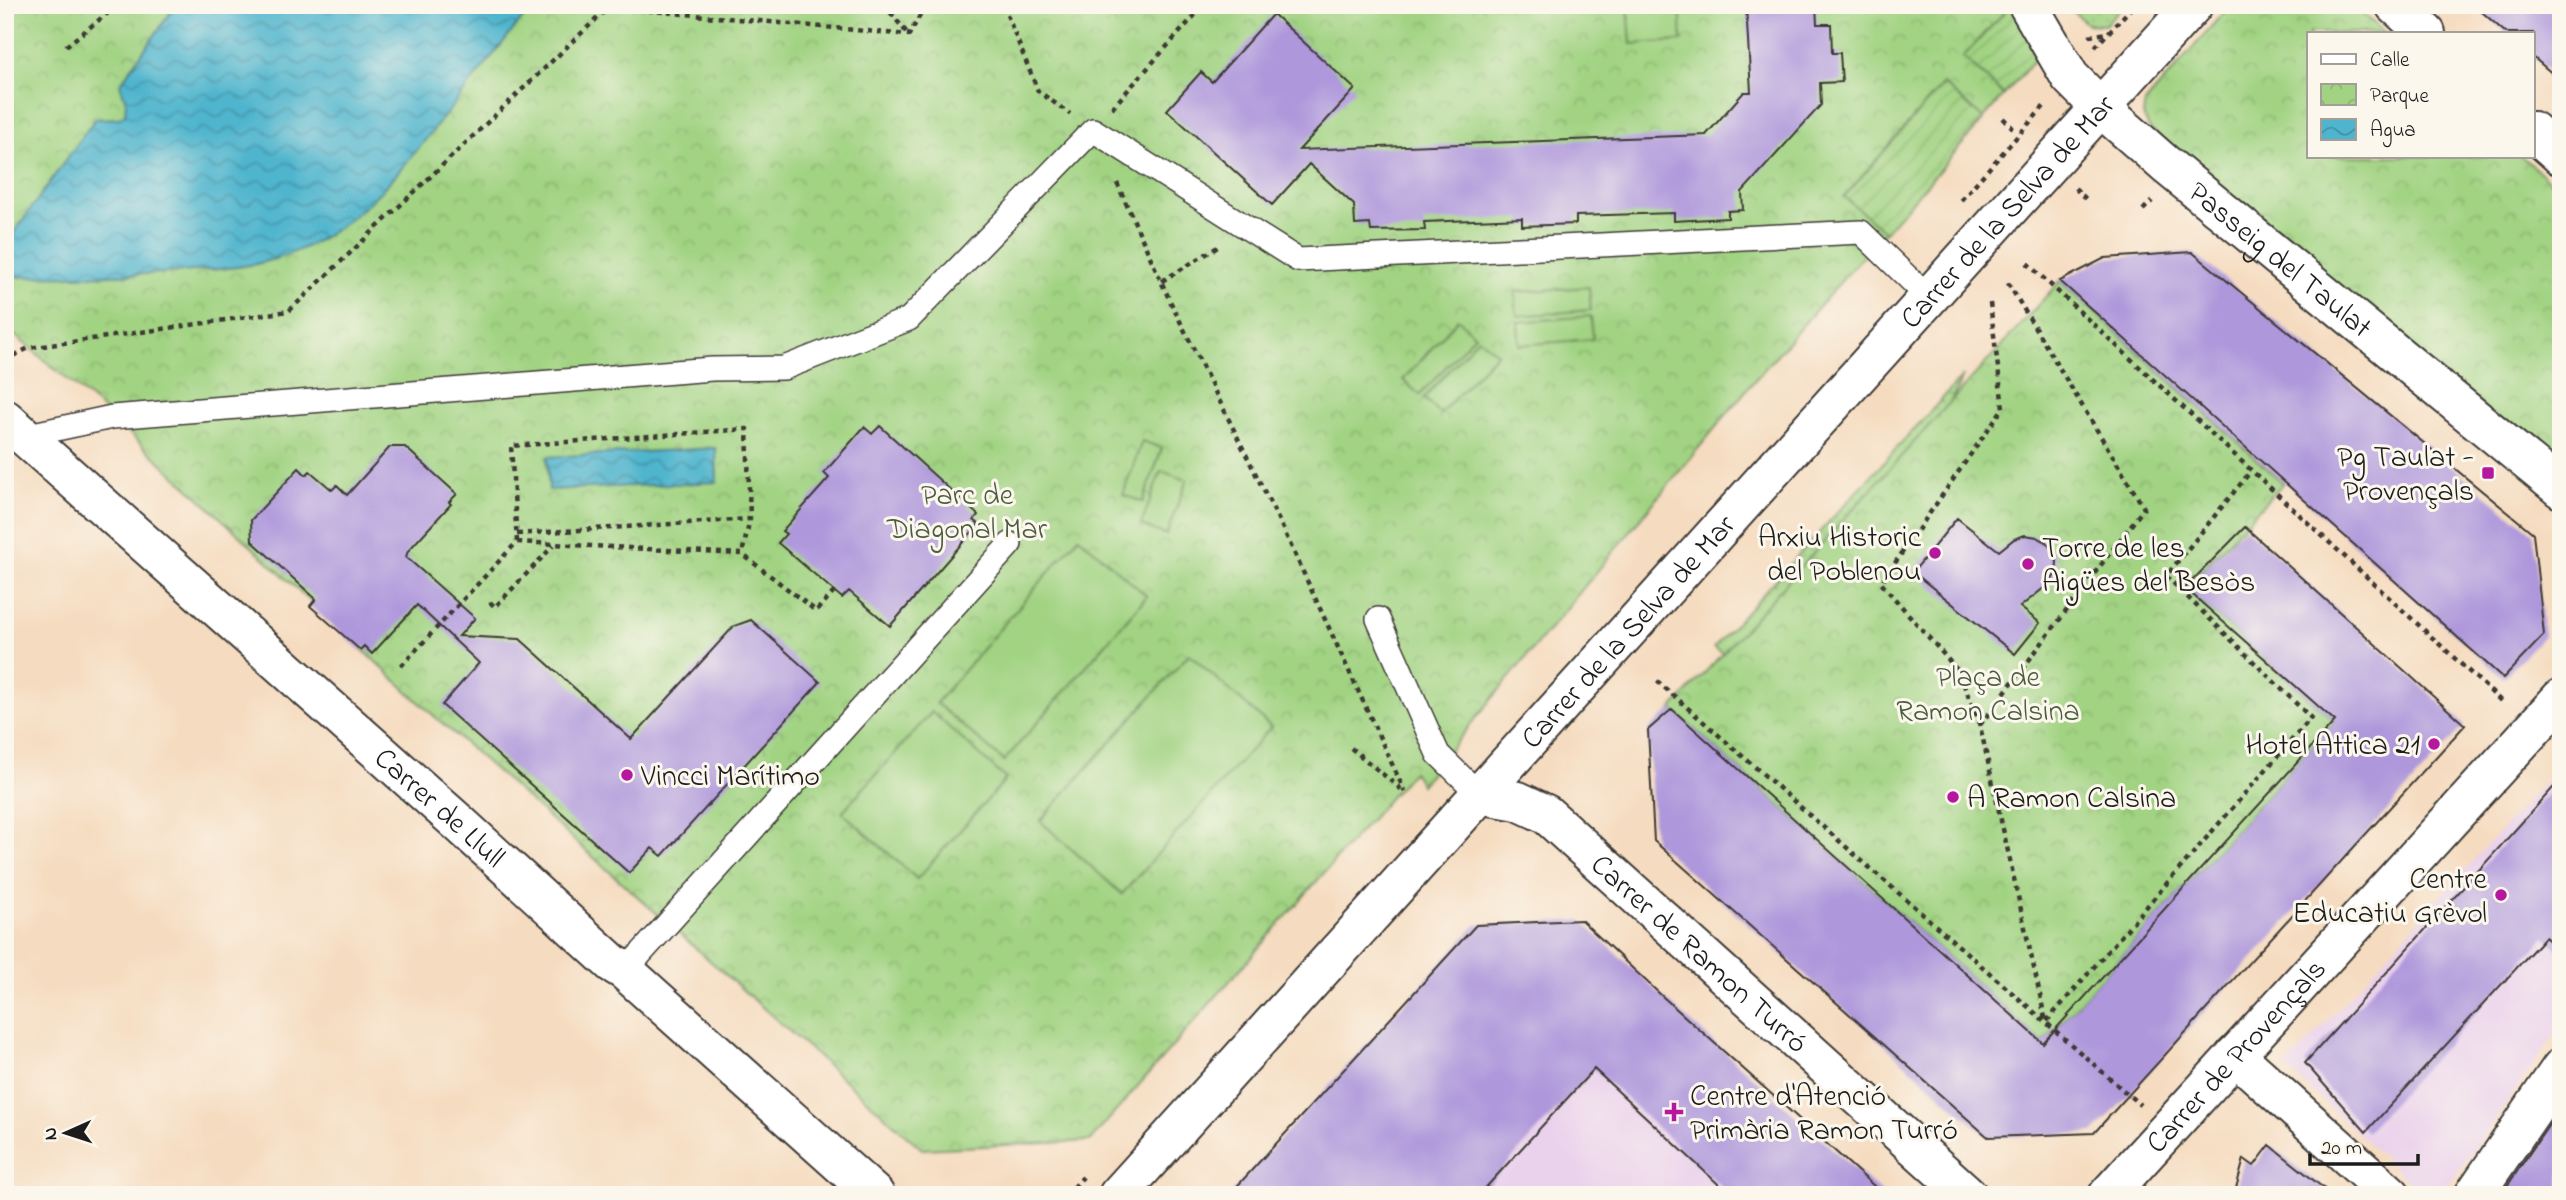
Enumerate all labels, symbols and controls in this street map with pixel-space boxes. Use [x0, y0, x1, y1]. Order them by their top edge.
legend [2307, 32, 2534, 158]
text: Calle [2370, 46, 2410, 76]
text: Parque [2370, 82, 2429, 112]
street label: Carrer de la Selva de Mar [1891, 85, 2127, 340]
text: Agua [2370, 116, 2416, 148]
street label: Passeig del Taulat [2177, 172, 2381, 350]
place label: Pg Taulat - Provençals [2337, 437, 2474, 515]
marker: Pg Taulat - Provençals [2480, 465, 2496, 481]
park label: Parc de Diagonal Mar [886, 475, 1048, 553]
street label: Carrer de la Selva de Mar [1512, 505, 1748, 760]
place label: Arxiu Historic del Poblenou [1758, 517, 1922, 595]
place label: Torre de les Aigües del Besòs [2042, 528, 2255, 606]
marker: Arxiu Historic del Poblenou [1927, 545, 1943, 561]
marker: Torre de les Aigües del Besòs [2020, 556, 2036, 572]
park label: Plaça de Ramon Calsina [1896, 657, 2080, 735]
place label: Hotel Attica 21 [2245, 725, 2420, 769]
marker: Hotel Attica 21 [2426, 736, 2442, 752]
street label: Carrer de Llull [363, 738, 514, 880]
place label: Vincci Marítimo [640, 756, 820, 800]
marker: Vincci Marítimo [619, 767, 635, 783]
place label: A Ramon Calsina [1967, 778, 2176, 822]
marker: A Ramon Calsina [1945, 789, 1961, 805]
street label: Carrer de Ramon Turró [1579, 845, 1817, 1065]
place label: Centre Educatiu Grèvol [2292, 859, 2488, 937]
marker: Centre Educatiu Grèvol [2493, 887, 2509, 903]
street label: Carrer de Provençals [2137, 950, 2338, 1165]
place label: Centre d'Atenció Primària Ramon Turró [1690, 1076, 1958, 1154]
north arrow [32, 1098, 102, 1168]
marker: Centre d'Atenció Primària Ramon Turró [1664, 1102, 1684, 1122]
scale bar [2310, 1123, 2419, 1167]
text: N [38, 1126, 65, 1141]
text: 20 m [2321, 1134, 2362, 1164]

